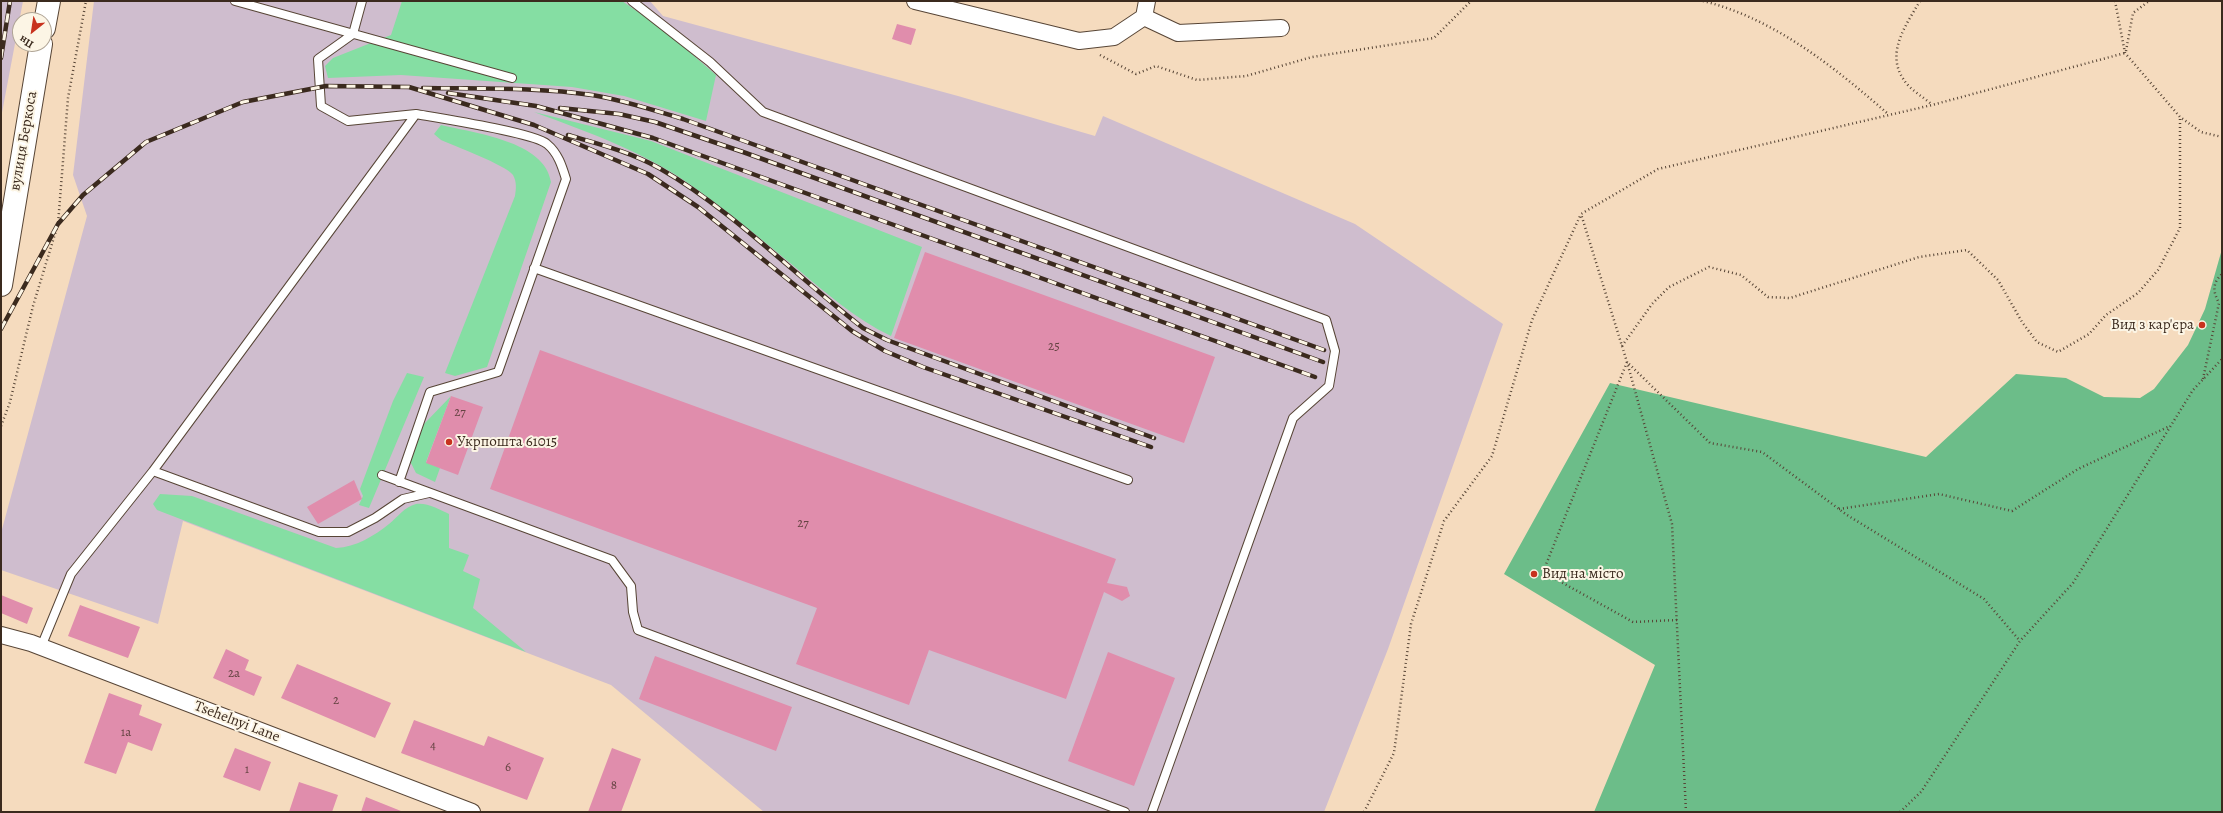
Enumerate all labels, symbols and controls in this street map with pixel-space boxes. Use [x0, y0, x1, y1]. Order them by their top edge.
north arrow [12, 12, 52, 52]
text: Пн [16, 32, 36, 52]
street label: вулиця Беркоса [6, 90, 42, 192]
place label: Вид з кар'єра [2111, 316, 2194, 334]
marker: Вид з кар'єра [2197, 320, 2207, 330]
house number: 25 [1048, 339, 1060, 355]
house number: 27 [454, 405, 466, 421]
place label: Укрпошта 61015 [457, 433, 557, 451]
marker: Укрпошта 61015 [444, 437, 454, 447]
house number: 27 [797, 516, 809, 532]
place label: Вид на місто [1542, 565, 1624, 583]
marker: Вид на місто [1529, 569, 1539, 579]
house number: 2а [228, 666, 240, 682]
house number: 2 [333, 693, 339, 709]
street label: Tsehelnyi Lane [192, 697, 282, 747]
house number: 1а [121, 725, 131, 741]
house number: 4 [430, 738, 436, 754]
house number: 6 [505, 760, 511, 776]
house number: 1 [245, 762, 249, 778]
house number: 8 [611, 778, 617, 794]

